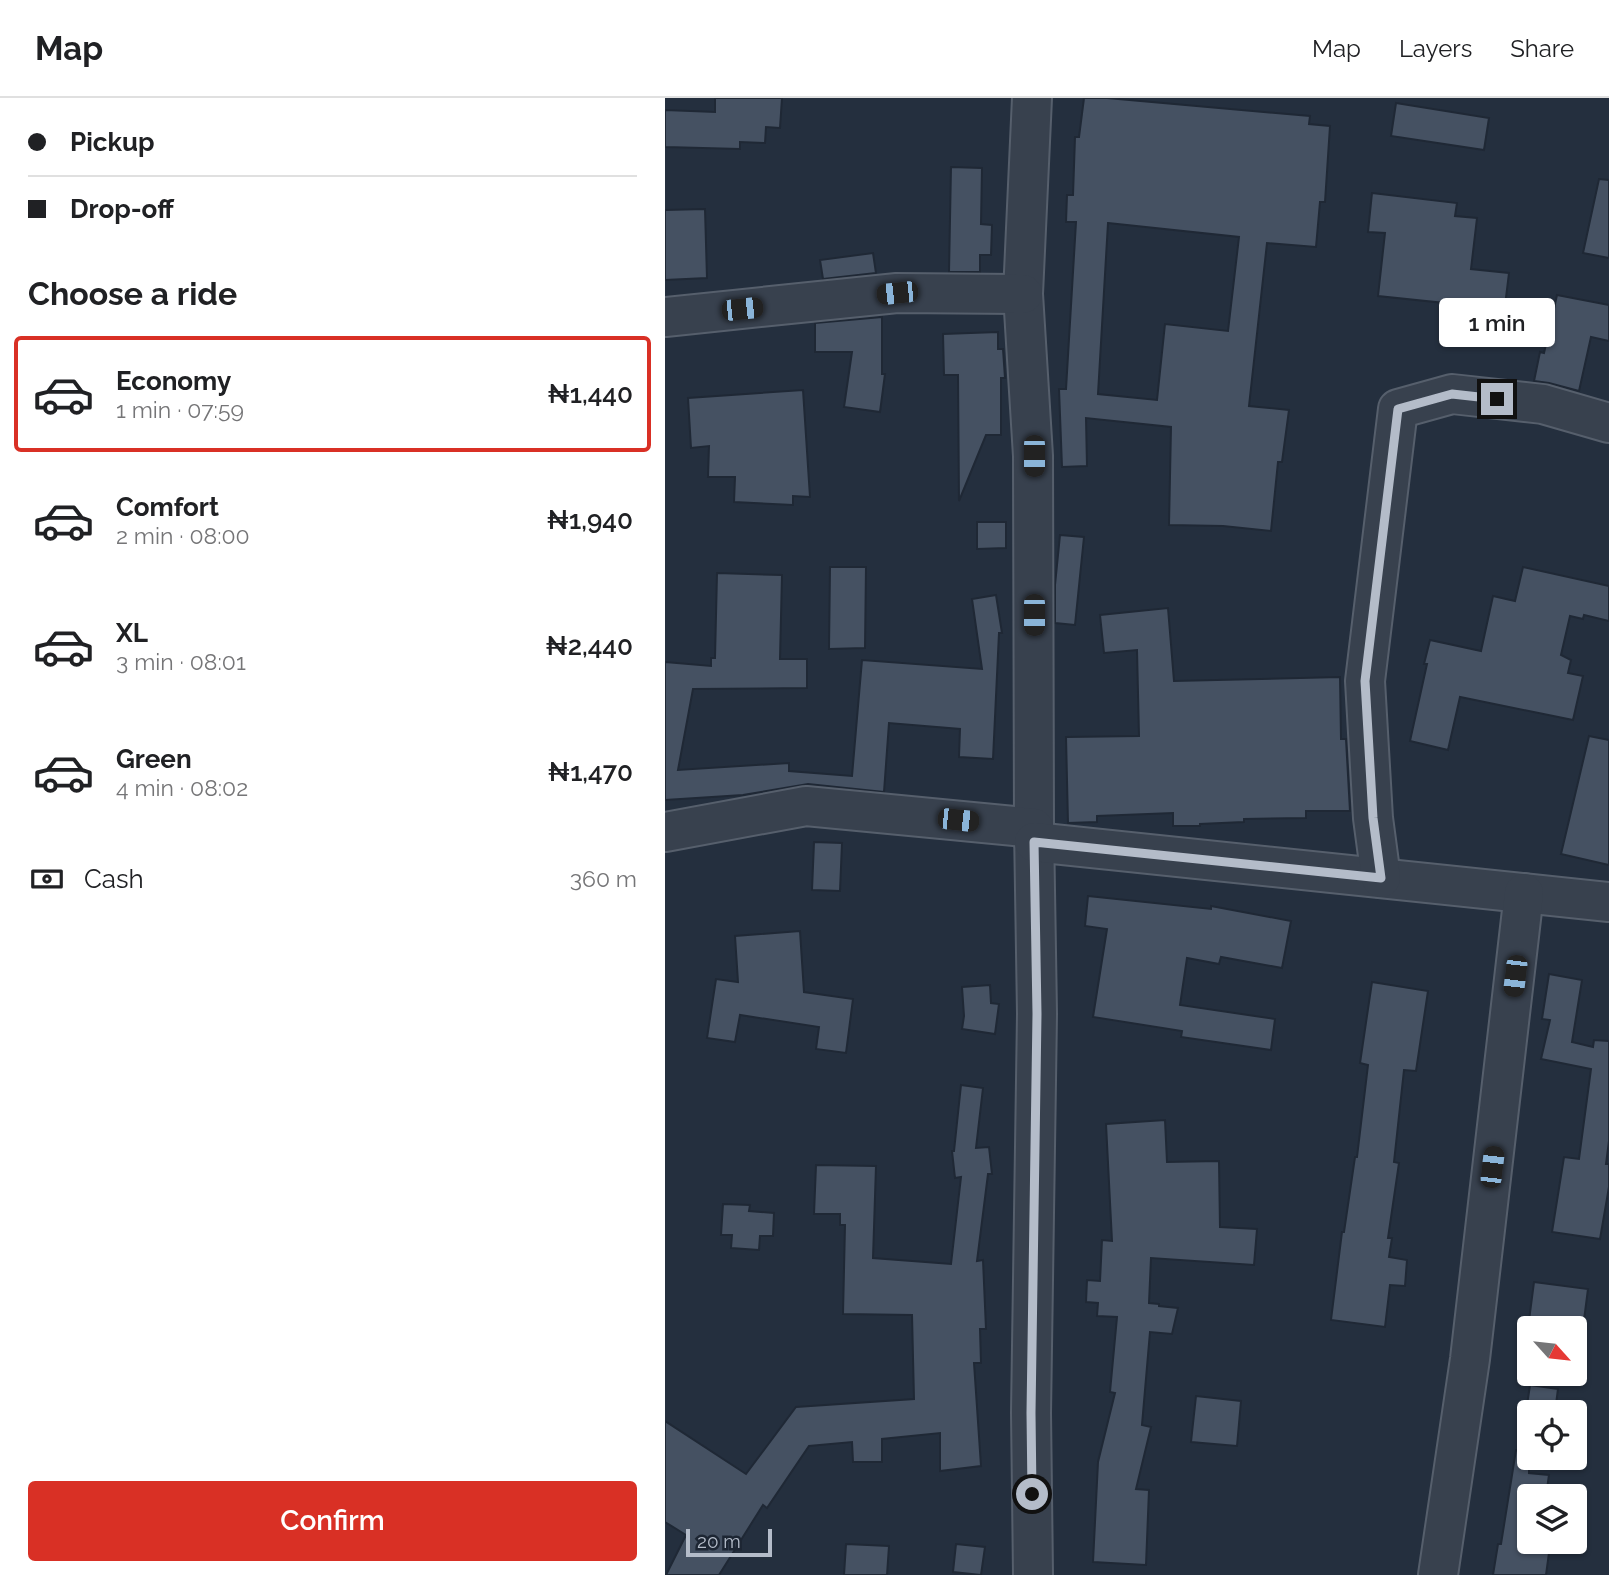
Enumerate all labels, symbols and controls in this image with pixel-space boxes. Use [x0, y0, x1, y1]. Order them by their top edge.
text: Map [35, 29, 103, 68]
text: Map [1312, 34, 1361, 63]
text: Layers [1399, 34, 1472, 63]
text: Share [1510, 34, 1574, 63]
text: Pickup [70, 127, 155, 157]
text: Drop-off [70, 194, 174, 224]
text: Choose a ride [28, 275, 237, 312]
car [876, 280, 919, 306]
car [721, 296, 764, 322]
callout: 1 min [1439, 298, 1555, 346]
text: 1 min [1468, 309, 1526, 336]
icon: car [32, 363, 95, 426]
text: Economy [116, 366, 231, 396]
text: ₦1,440 [547, 379, 633, 409]
route end [1481, 383, 1513, 415]
text: 1 min · 07:59 [116, 396, 244, 423]
car [1024, 435, 1045, 477]
icon: car [32, 489, 95, 552]
text: Comfort [116, 492, 219, 522]
text: ₦1,940 [547, 505, 633, 535]
text: 2 min · 08:00 [116, 522, 250, 549]
car [1024, 594, 1045, 636]
icon: car [32, 615, 95, 678]
text: XL [116, 618, 148, 648]
text: ₦2,440 [545, 631, 633, 661]
text: 3 min · 08:01 [116, 648, 246, 675]
icon: car [32, 741, 95, 804]
text: Green [116, 744, 192, 774]
text: ₦1,470 [548, 757, 633, 787]
text: 4 min · 08:02 [116, 774, 248, 801]
car [937, 807, 980, 833]
icon: cash [28, 860, 66, 898]
text: Cash [84, 864, 144, 894]
text: 360 m [570, 865, 637, 892]
car [1503, 954, 1528, 998]
car [1480, 1145, 1505, 1189]
north arrow [1517, 1316, 1587, 1386]
map controls [1517, 1316, 1587, 1554]
button: locate [1517, 1400, 1587, 1470]
route start [1016, 1478, 1048, 1510]
button: Confirm [28, 1481, 637, 1561]
button: layers [1517, 1484, 1587, 1554]
scale bar [686, 1526, 772, 1558]
text: 20 m [697, 1530, 741, 1552]

